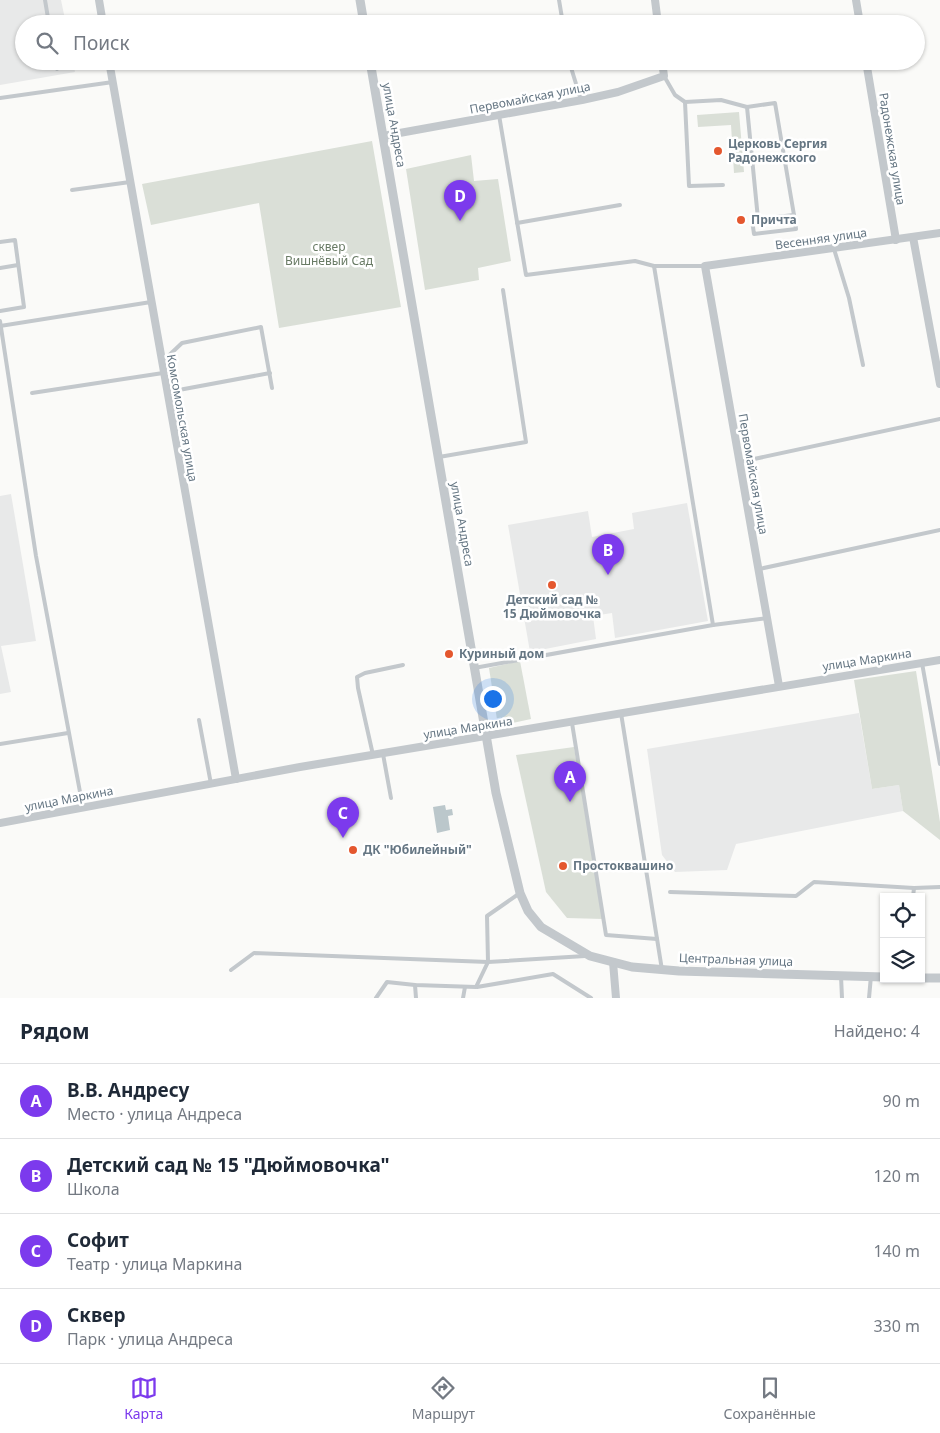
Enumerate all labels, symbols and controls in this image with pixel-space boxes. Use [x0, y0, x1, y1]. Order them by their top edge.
search box [15, 15, 925, 70]
icon: search [33, 29, 61, 57]
text: Поиск [73, 30, 129, 56]
street label: Первомайская улица [468, 77, 592, 118]
street label: улица Андреса [379, 81, 410, 169]
street label: Радонежская улица [875, 92, 910, 206]
place label: Церковь Сергия Радонежского [728, 135, 827, 166]
marker: Церковь Сергия Радонежского [712, 145, 724, 157]
pin: D [444, 180, 476, 221]
place label: Причта [751, 211, 797, 228]
marker: Причта [735, 214, 747, 226]
street label: Весенняя улица [774, 224, 868, 253]
park label: сквер Вишнёвый Сад [285, 238, 374, 269]
street label: Комсомольская улица [163, 353, 202, 483]
street label: Первомайская улица [734, 412, 773, 536]
street label: улица Андреса [447, 480, 478, 568]
pin: B [592, 534, 624, 575]
marker: Детский сад № 15 Дюймовочка [546, 579, 558, 591]
place label: Детский сад № 15 Дюймовочка [503, 591, 601, 622]
street label: улица Маркина [821, 644, 913, 675]
place label: Куриный дом [459, 645, 544, 662]
marker: Куриный дом [443, 648, 455, 660]
your location [480, 686, 506, 712]
street label: улица Маркина [422, 712, 514, 743]
pin: A [554, 761, 586, 802]
street label: улица Маркина [23, 782, 115, 815]
pin: C [327, 797, 359, 838]
place label: ДК "Юбилейный" [363, 841, 472, 858]
marker: ДК "Юбилейный" [347, 844, 359, 856]
place label: Простоквашино [573, 857, 673, 874]
marker: Простоквашино [557, 860, 569, 872]
map controls [880, 893, 925, 983]
button: locate [880, 893, 925, 938]
button: layers [880, 938, 925, 983]
street label: Центральная улица [679, 949, 793, 970]
text: Рядом [20, 1017, 90, 1045]
text: Найдено: 4 [834, 1020, 920, 1042]
text: В.В. Андресу [67, 1077, 189, 1103]
text: A [30, 1090, 42, 1112]
text: 90 m [883, 1090, 920, 1112]
text: Место · улица Андреса [67, 1103, 242, 1125]
text: Детский сад № 15 "Дюймовочка" [67, 1152, 390, 1178]
text: B [31, 1165, 41, 1187]
text: 120 m [873, 1165, 920, 1187]
text: Школа [67, 1178, 120, 1200]
text: Софит [67, 1227, 129, 1253]
text: C [31, 1240, 41, 1262]
text: 140 m [873, 1240, 920, 1262]
text: Театр · улица Маркина [67, 1253, 242, 1275]
text: Сквер [67, 1302, 125, 1328]
text: D [30, 1315, 42, 1337]
text: 330 m [873, 1315, 920, 1337]
text: Парк · улица Андреса [67, 1328, 233, 1350]
tab: Карта [124, 1374, 163, 1423]
tab: Маршрут [412, 1374, 475, 1423]
tab: Сохранённые [723, 1374, 816, 1423]

